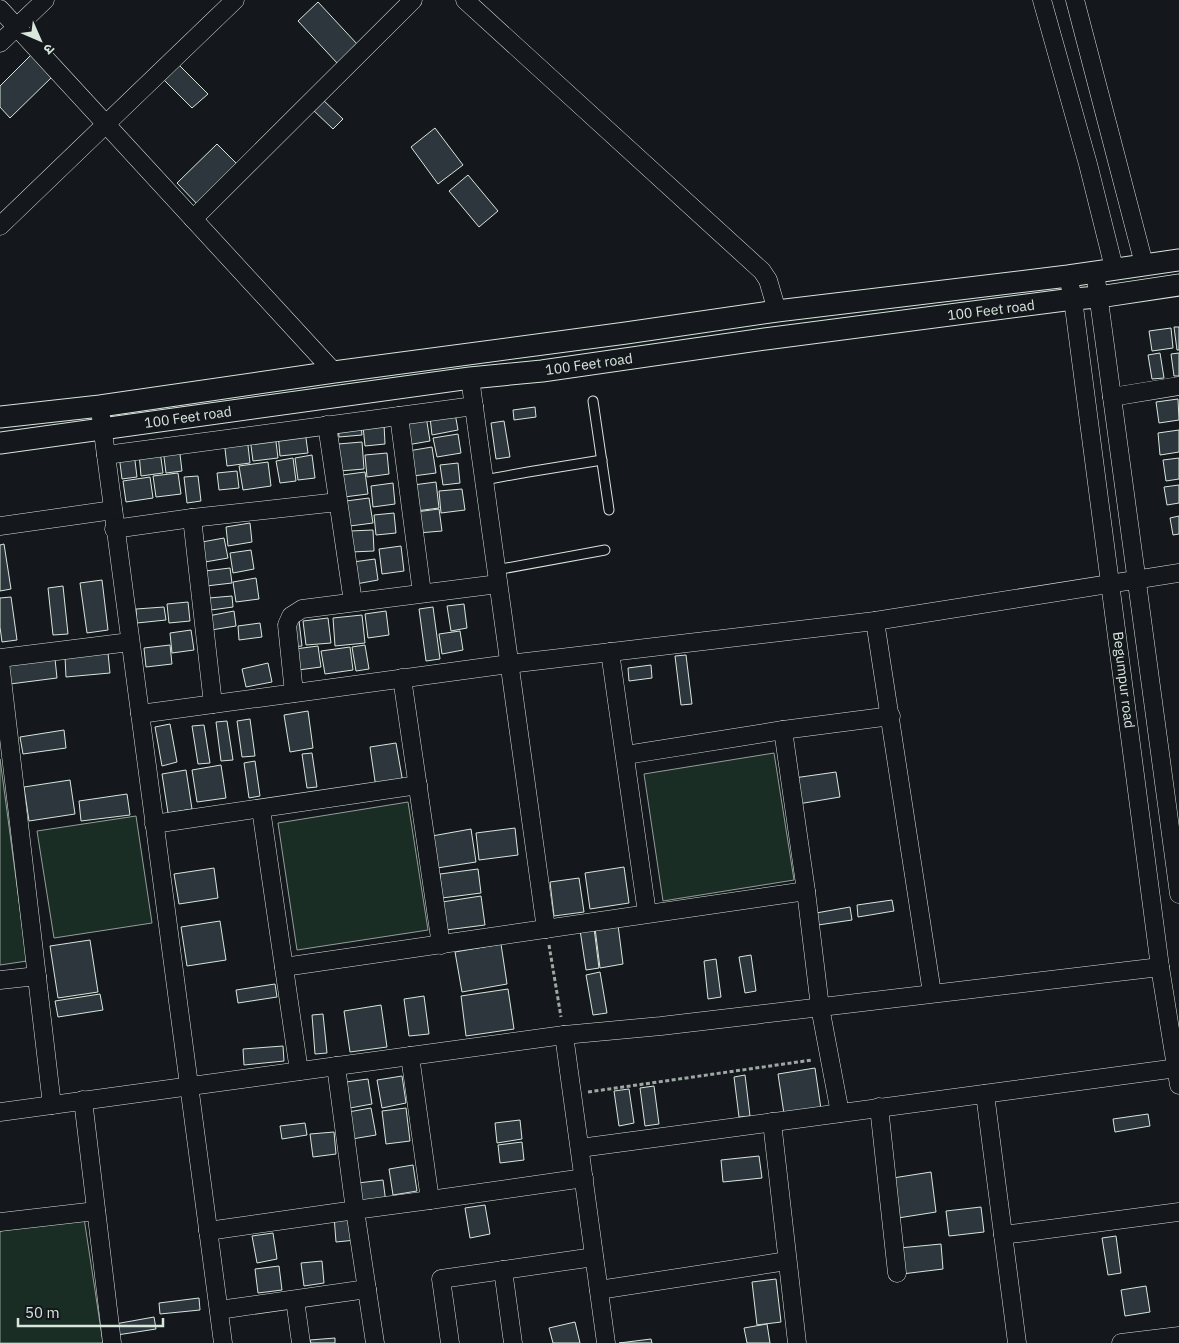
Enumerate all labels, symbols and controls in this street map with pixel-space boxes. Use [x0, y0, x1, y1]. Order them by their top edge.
north arrow [15, 15, 65, 65]
text: उ [39, 40, 58, 59]
street label: 100 Feet road [946, 296, 1036, 324]
street label: 100 Feet road [544, 349, 634, 379]
street label: 100 Feet road [143, 402, 233, 432]
street label: Begumpur road [1109, 631, 1139, 729]
scale bar [18, 1296, 162, 1328]
text: 50 m [25, 1303, 60, 1322]

